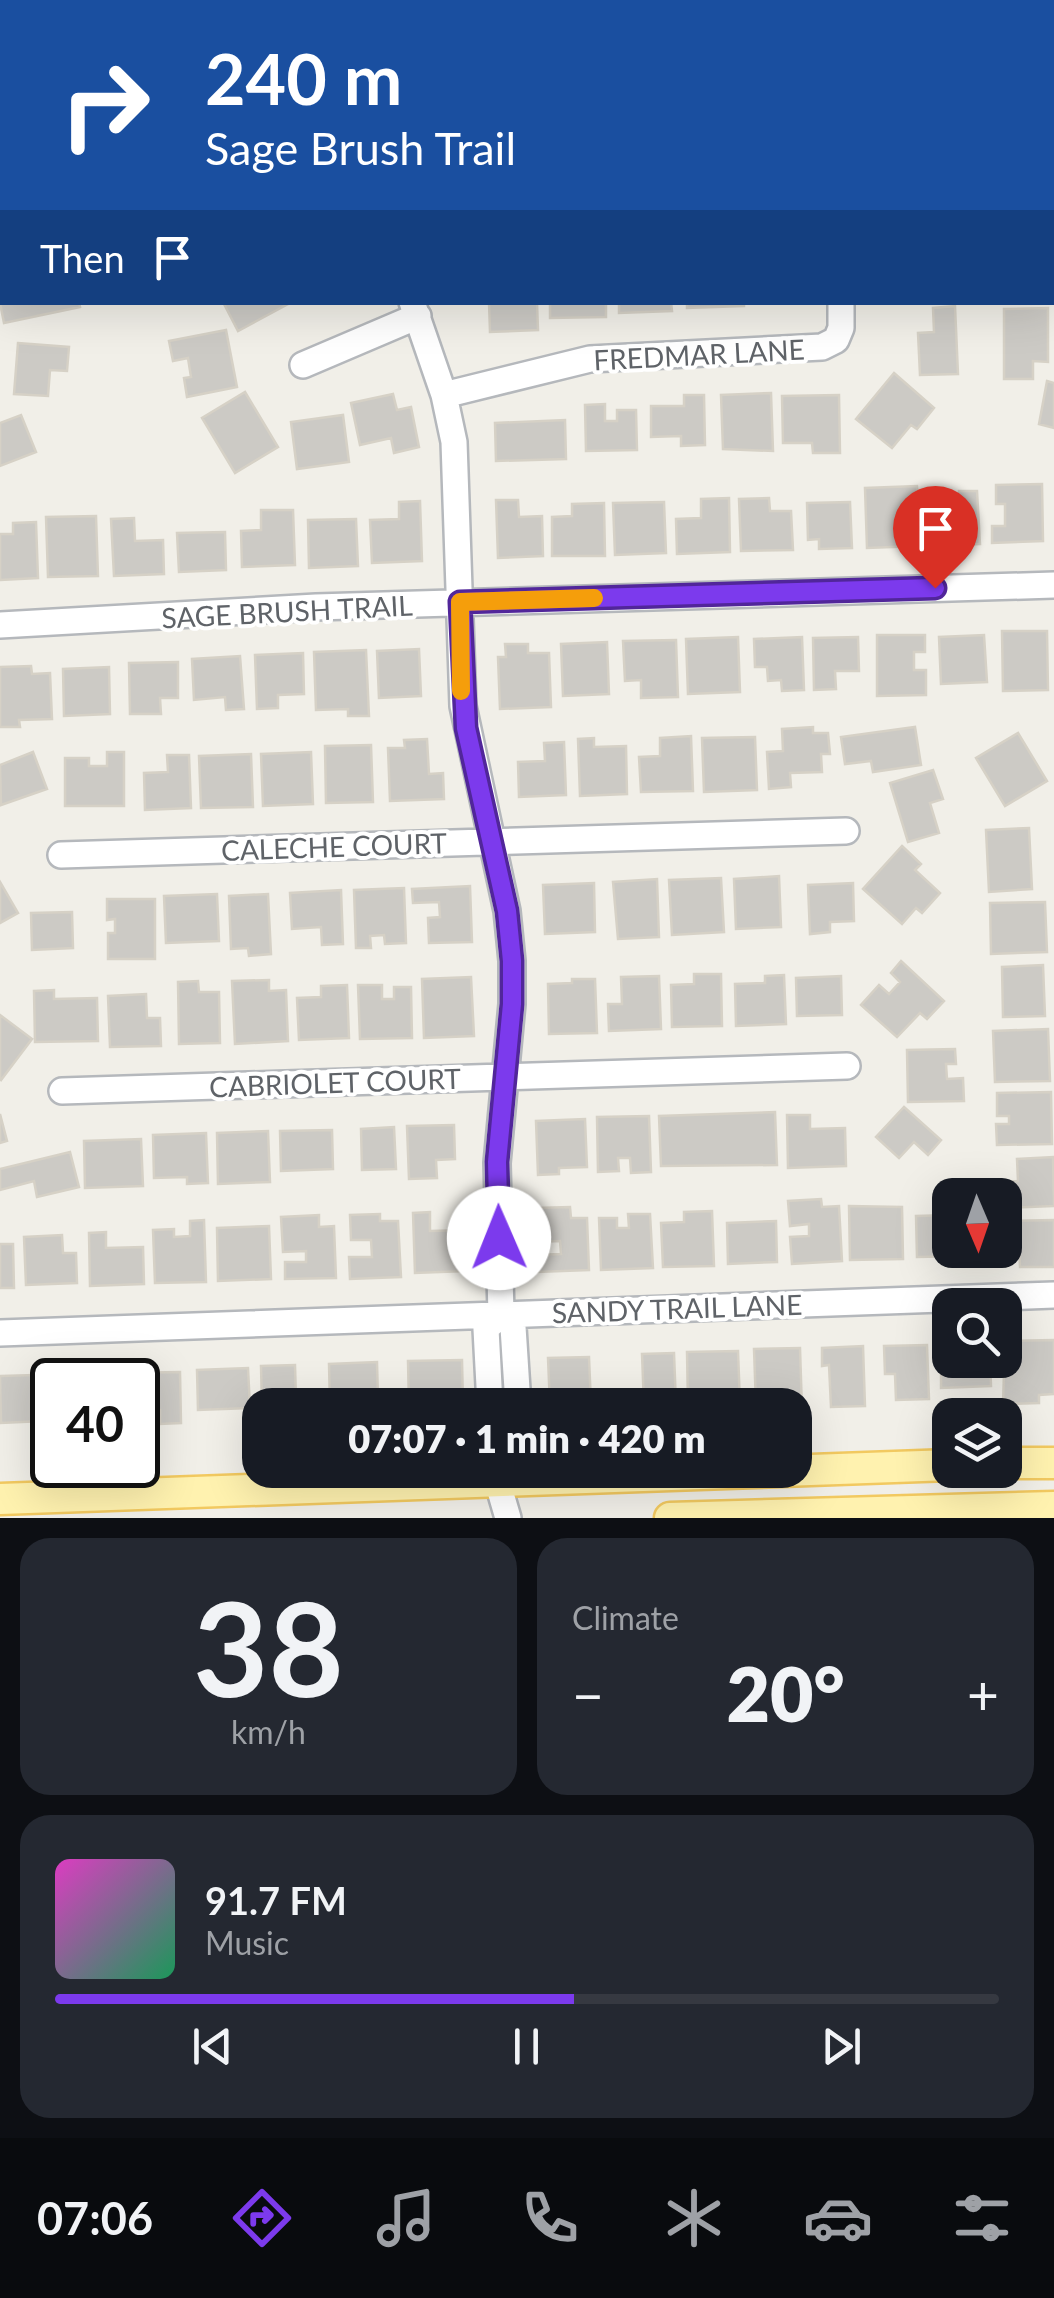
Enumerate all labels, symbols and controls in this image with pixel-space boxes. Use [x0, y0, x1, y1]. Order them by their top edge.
text: 240 m [205, 36, 402, 120]
icon: right [40, 40, 170, 170]
text: Sage Brush Trail [205, 121, 516, 175]
icon: arrive [145, 230, 200, 285]
text: Then [40, 235, 125, 281]
street label: FREDMAR LANE [593, 331, 805, 377]
pin [893, 486, 978, 589]
icon: arrive [908, 501, 963, 556]
street label: SAGE BRUSH TRAIL [161, 587, 413, 635]
street label: CALECHE COURT [221, 825, 448, 867]
street label: CABRIOLET COURT [209, 1061, 462, 1103]
north arrow [932, 1178, 1022, 1268]
map controls [932, 1178, 1022, 1488]
position arrow [447, 1186, 551, 1290]
street label: SANDY TRAIL LANE [551, 1287, 803, 1329]
button: search [932, 1288, 1022, 1378]
speed limit sign: 40 [30, 1358, 160, 1488]
button: layers [932, 1398, 1022, 1488]
text: 07:07 · 1 min · 420 m [348, 1415, 706, 1461]
text: 38 [193, 1569, 344, 1725]
text: Climate [572, 1598, 679, 1637]
text: 20° [726, 1648, 845, 1738]
text: − [572, 1661, 604, 1727]
text: + [967, 1661, 999, 1727]
text: km/h [231, 1712, 306, 1751]
text: 91.7 FM [205, 1877, 347, 1923]
text: Music [205, 1923, 289, 1962]
icon: previous [185, 2019, 240, 2074]
icon: pause [499, 2019, 554, 2074]
icon: next [814, 2019, 869, 2074]
icon: directions [227, 2183, 297, 2253]
icon: music [371, 2183, 441, 2253]
icon: phone [515, 2183, 585, 2253]
icon: climate [659, 2183, 729, 2253]
icon: car [803, 2183, 873, 2253]
icon: filters [947, 2183, 1017, 2253]
text: 07:06 [37, 2191, 153, 2245]

